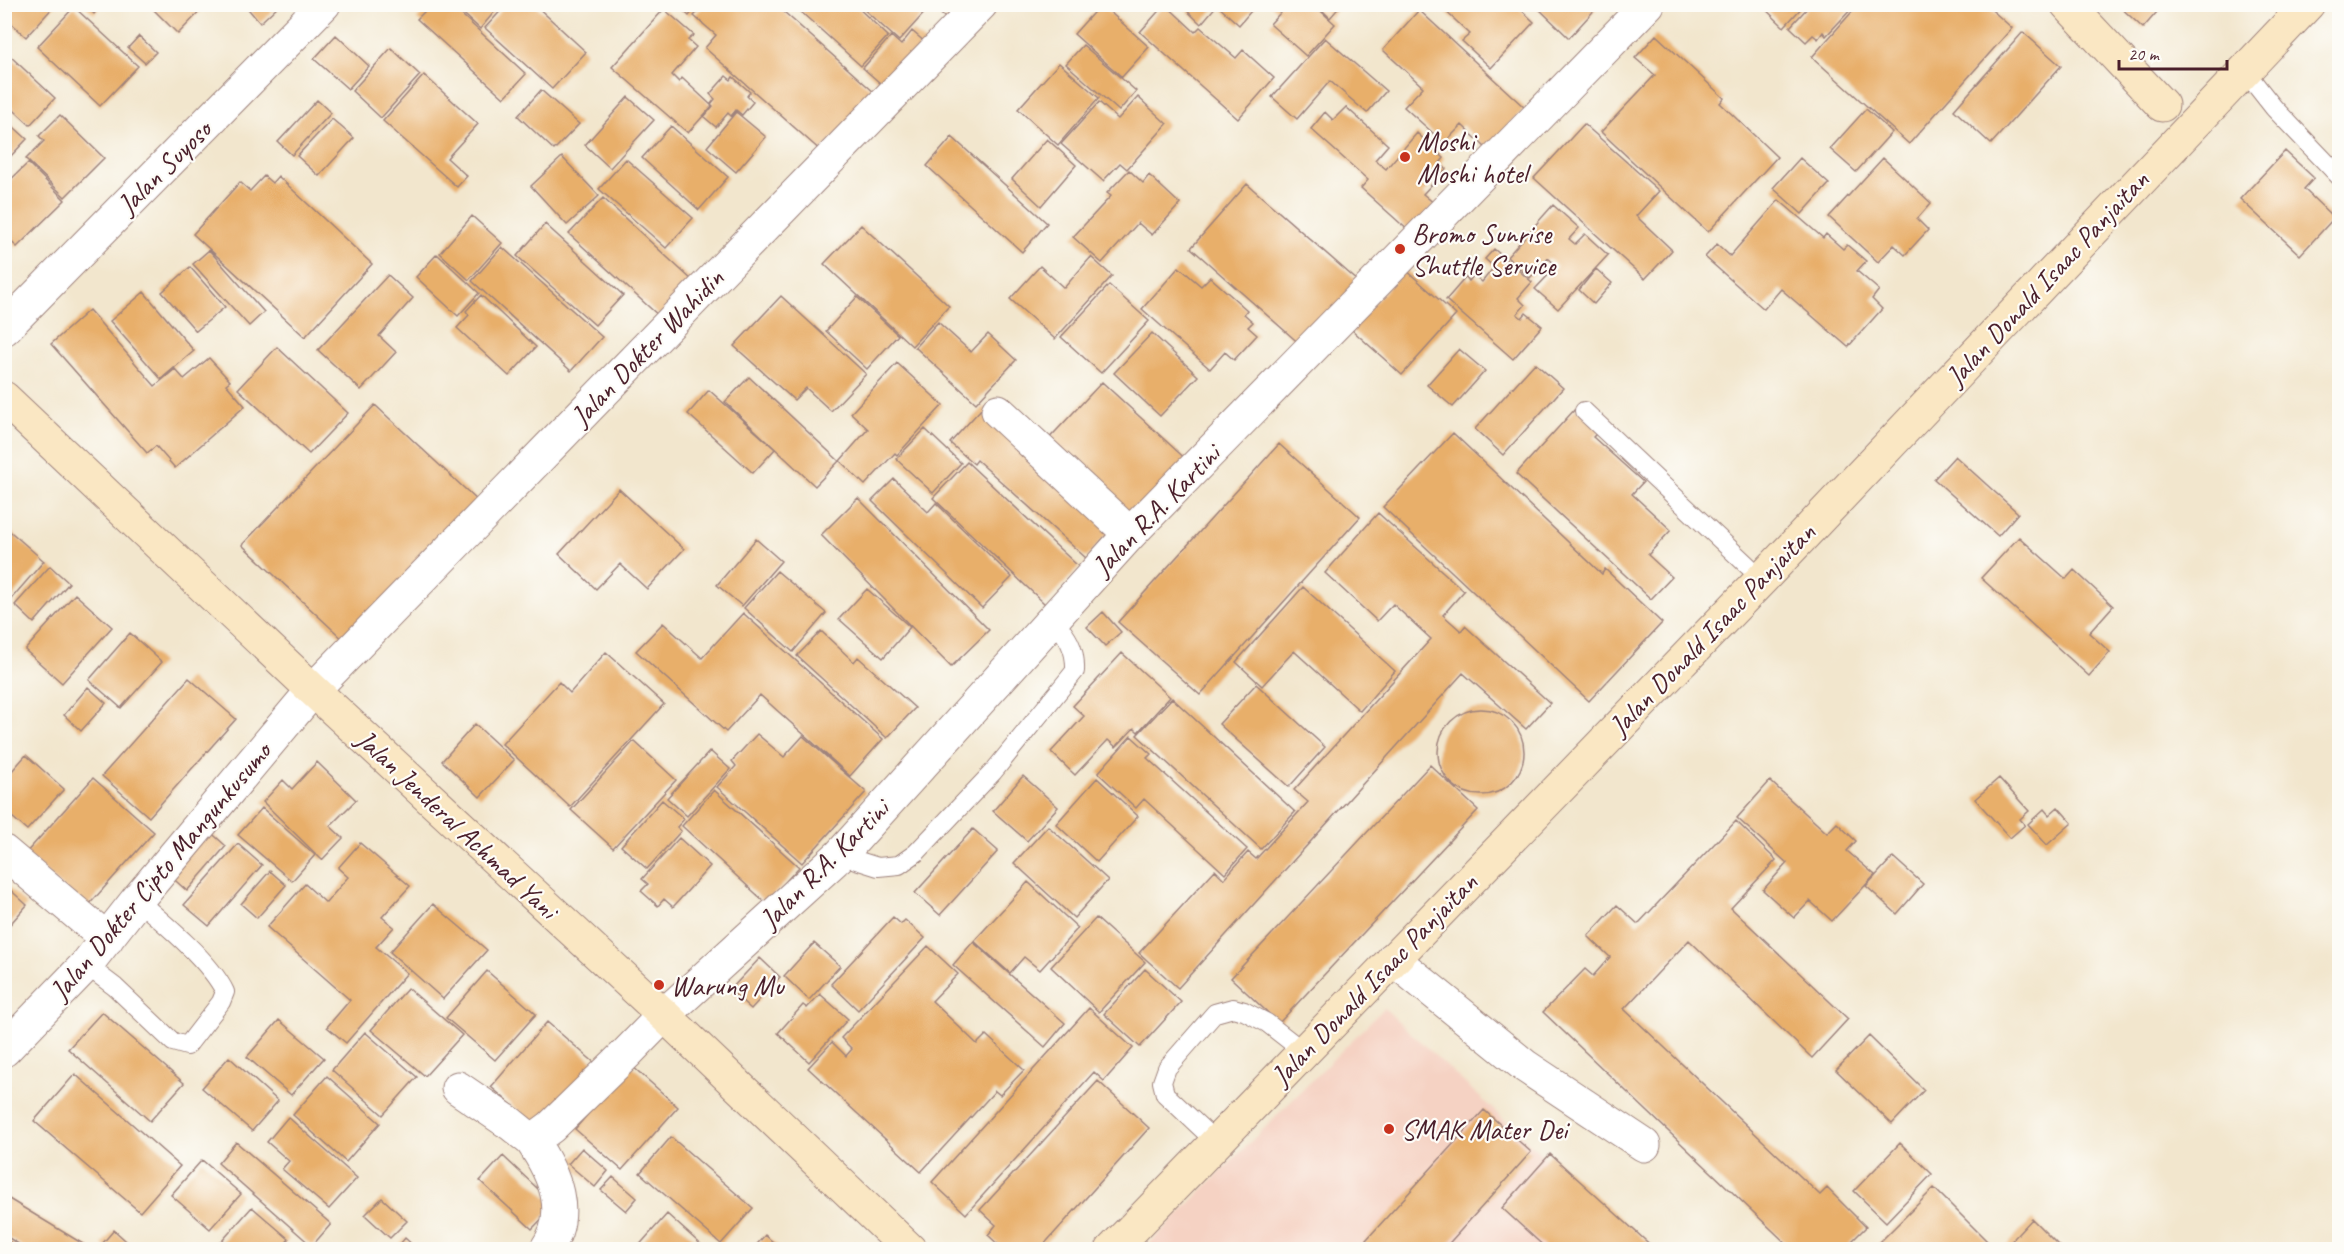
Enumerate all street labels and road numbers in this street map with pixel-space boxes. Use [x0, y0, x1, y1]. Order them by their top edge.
street label: Jalan Suyoso [108, 110, 221, 223]
street label: Jalan Donald Isaac Panjaitan [1937, 162, 2156, 395]
street label: Jalan Dokter Wahidin [562, 261, 731, 435]
street label: Jalan R.A. Kartini [1083, 434, 1230, 584]
street label: Jalan Donald Isaac Panjaitan [1600, 515, 1823, 744]
street label: Jalan Jenderal Achmad Yani [348, 720, 568, 929]
street label: Jalan Dokter Cipto Mangunkusumo [40, 732, 280, 1009]
street label: Jalan R.A. Kartini [750, 789, 899, 938]
street label: Jalan Donald Isaac Panjaitan [1262, 865, 1485, 1094]

